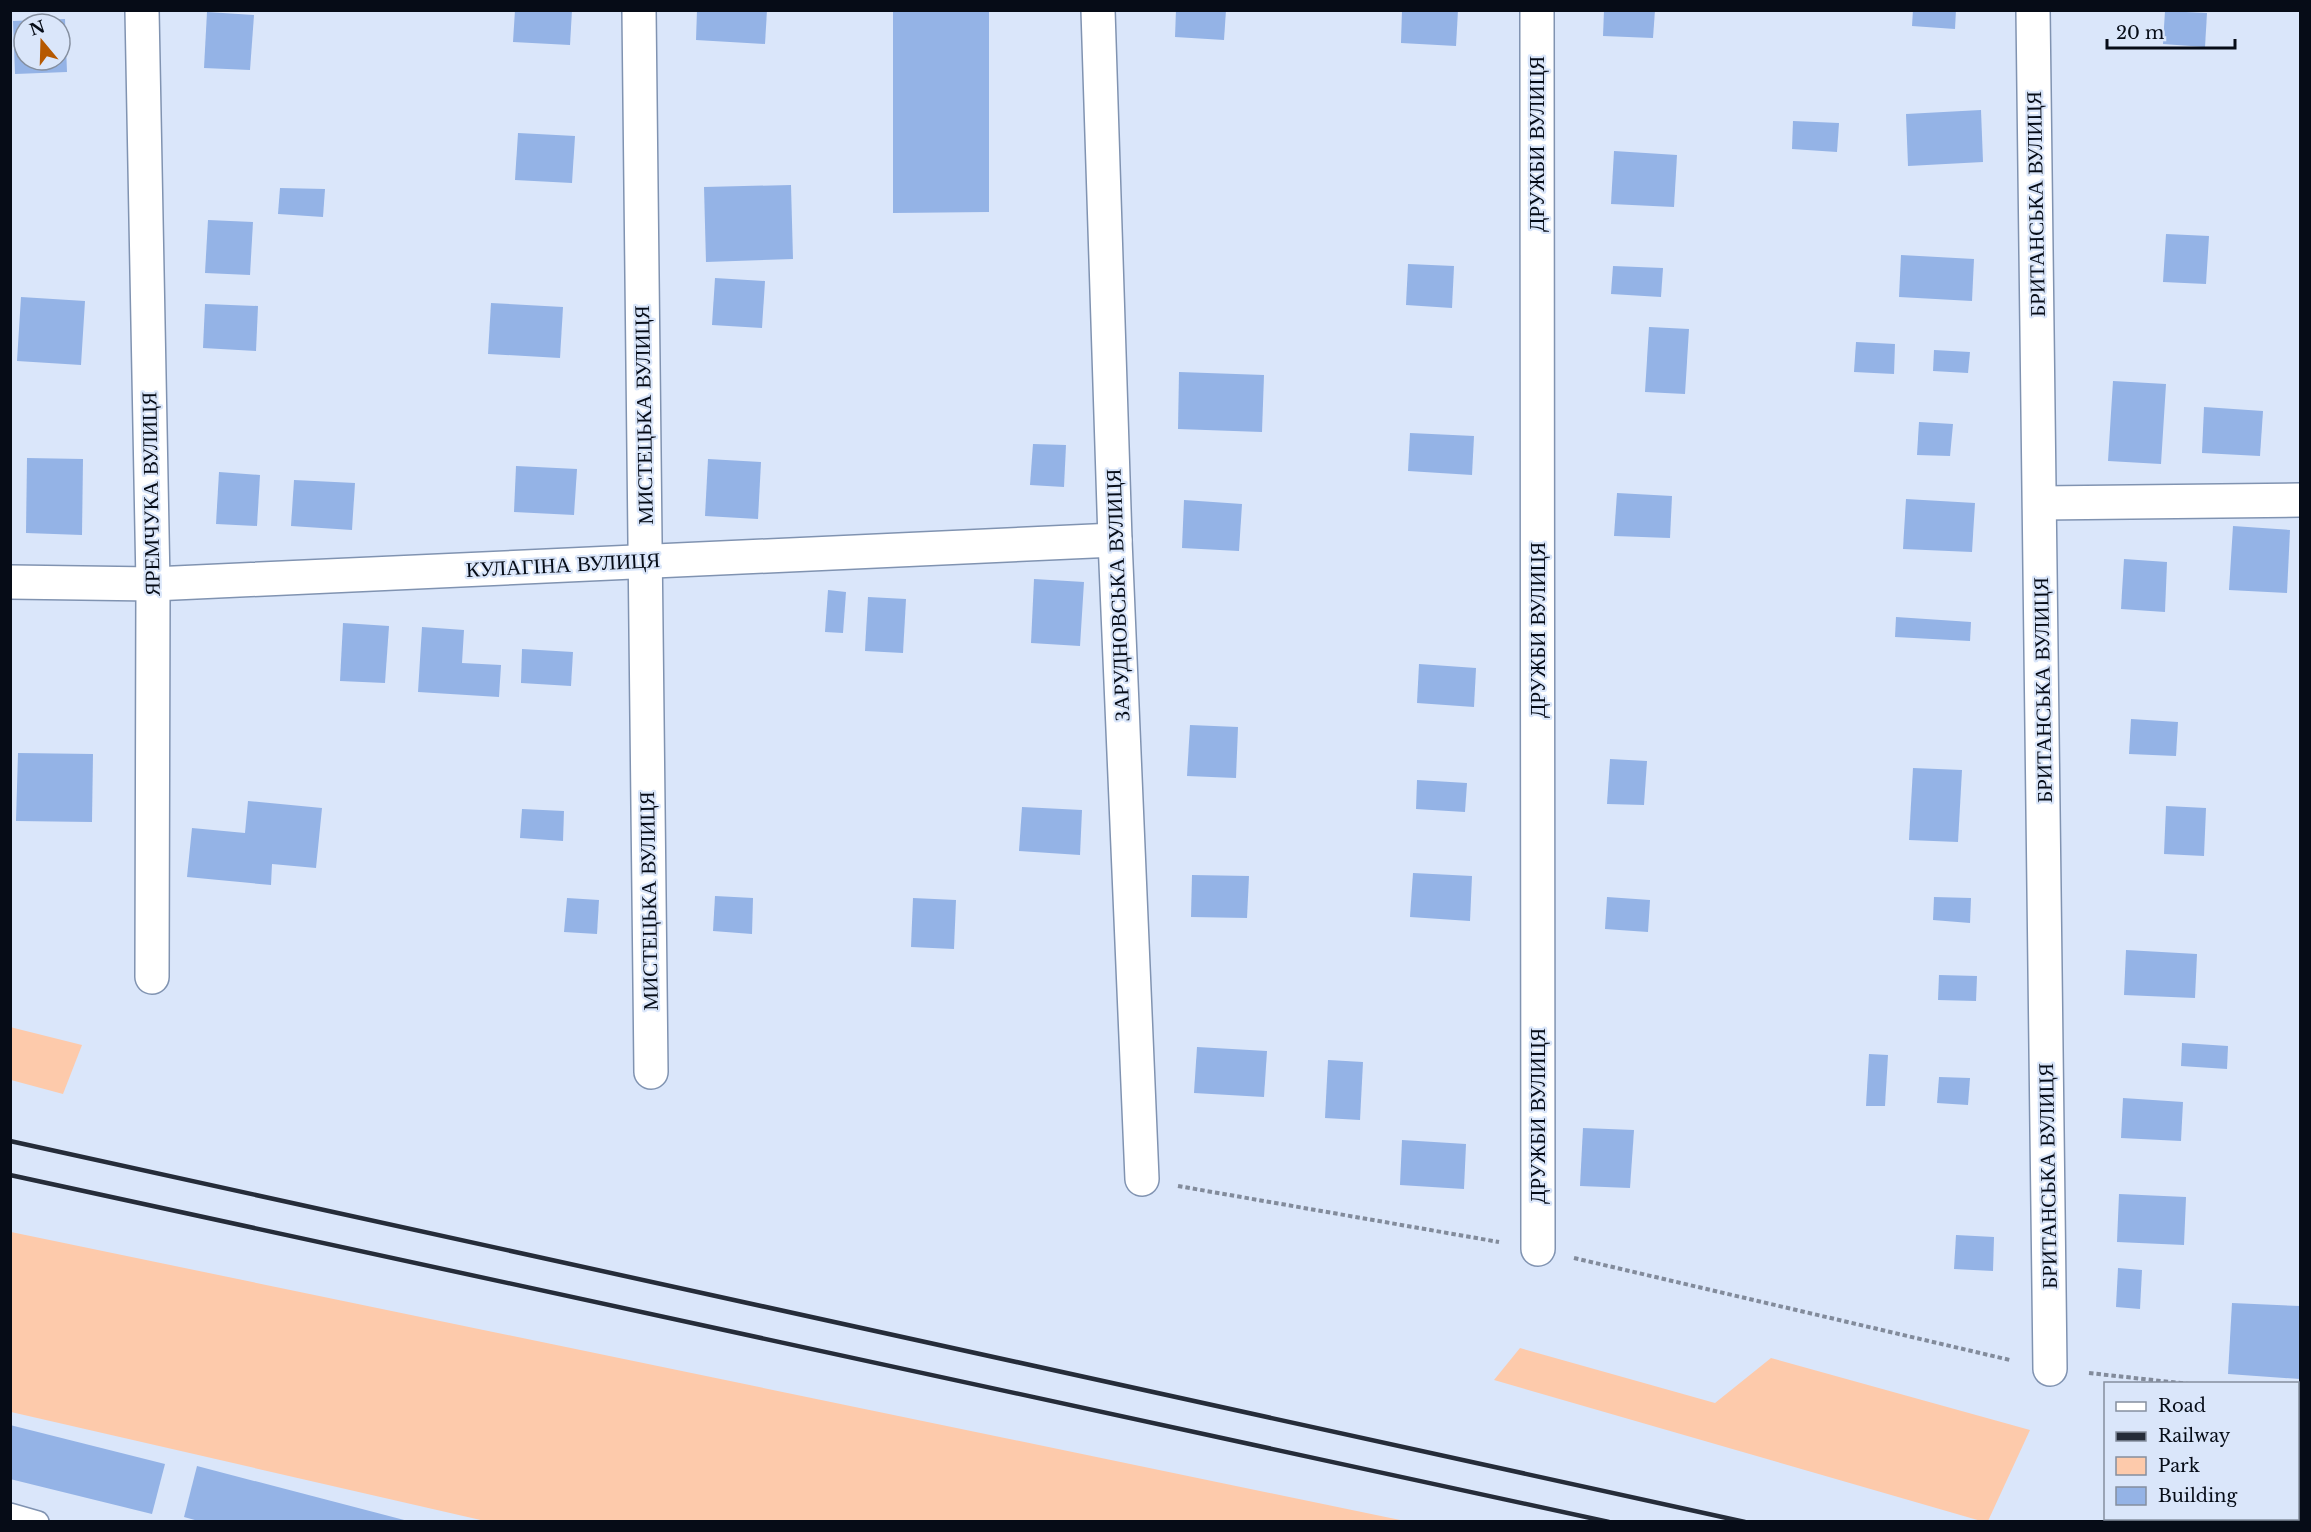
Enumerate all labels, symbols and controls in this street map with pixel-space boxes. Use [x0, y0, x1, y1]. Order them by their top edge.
north arrow [12, 12, 72, 72]
scale bar [2107, 12, 2234, 50]
text: N [27, 16, 47, 40]
text: 20 m [2116, 22, 2164, 44]
street label: ДРУЖБИ ВУЛИЦЯ [1524, 56, 1550, 232]
street label: БРИТАНСЬКА ВУЛИЦЯ [2021, 91, 2051, 317]
street label: МИСТЕЦЬКА ВУЛИЦЯ [629, 305, 659, 525]
street label: ЯРЕМЧУКА ВУЛИЦЯ [136, 392, 166, 596]
street label: ЗАРУДНОВСЬКА ВУЛИЦЯ [1101, 468, 1135, 722]
street label: ДРУЖБИ ВУЛИЦЯ [1525, 542, 1551, 718]
street label: КУЛАГІНА ВУЛИЦЯ [465, 547, 661, 583]
street label: БРИТАНСЬКА ВУЛИЦЯ [2028, 577, 2058, 803]
street label: МИСТЕЦЬКА ВУЛИЦЯ [634, 791, 664, 1011]
street label: ДРУЖБИ ВУЛИЦЯ [1525, 1028, 1551, 1204]
street label: БРИТАНСЬКА ВУЛИЦЯ [2033, 1063, 2063, 1289]
legend [2104, 1382, 2299, 1520]
text: Road [2158, 1395, 2206, 1417]
text: Railway [2158, 1425, 2231, 1447]
text: Park [2158, 1455, 2200, 1477]
text: Building [2158, 1485, 2237, 1507]

